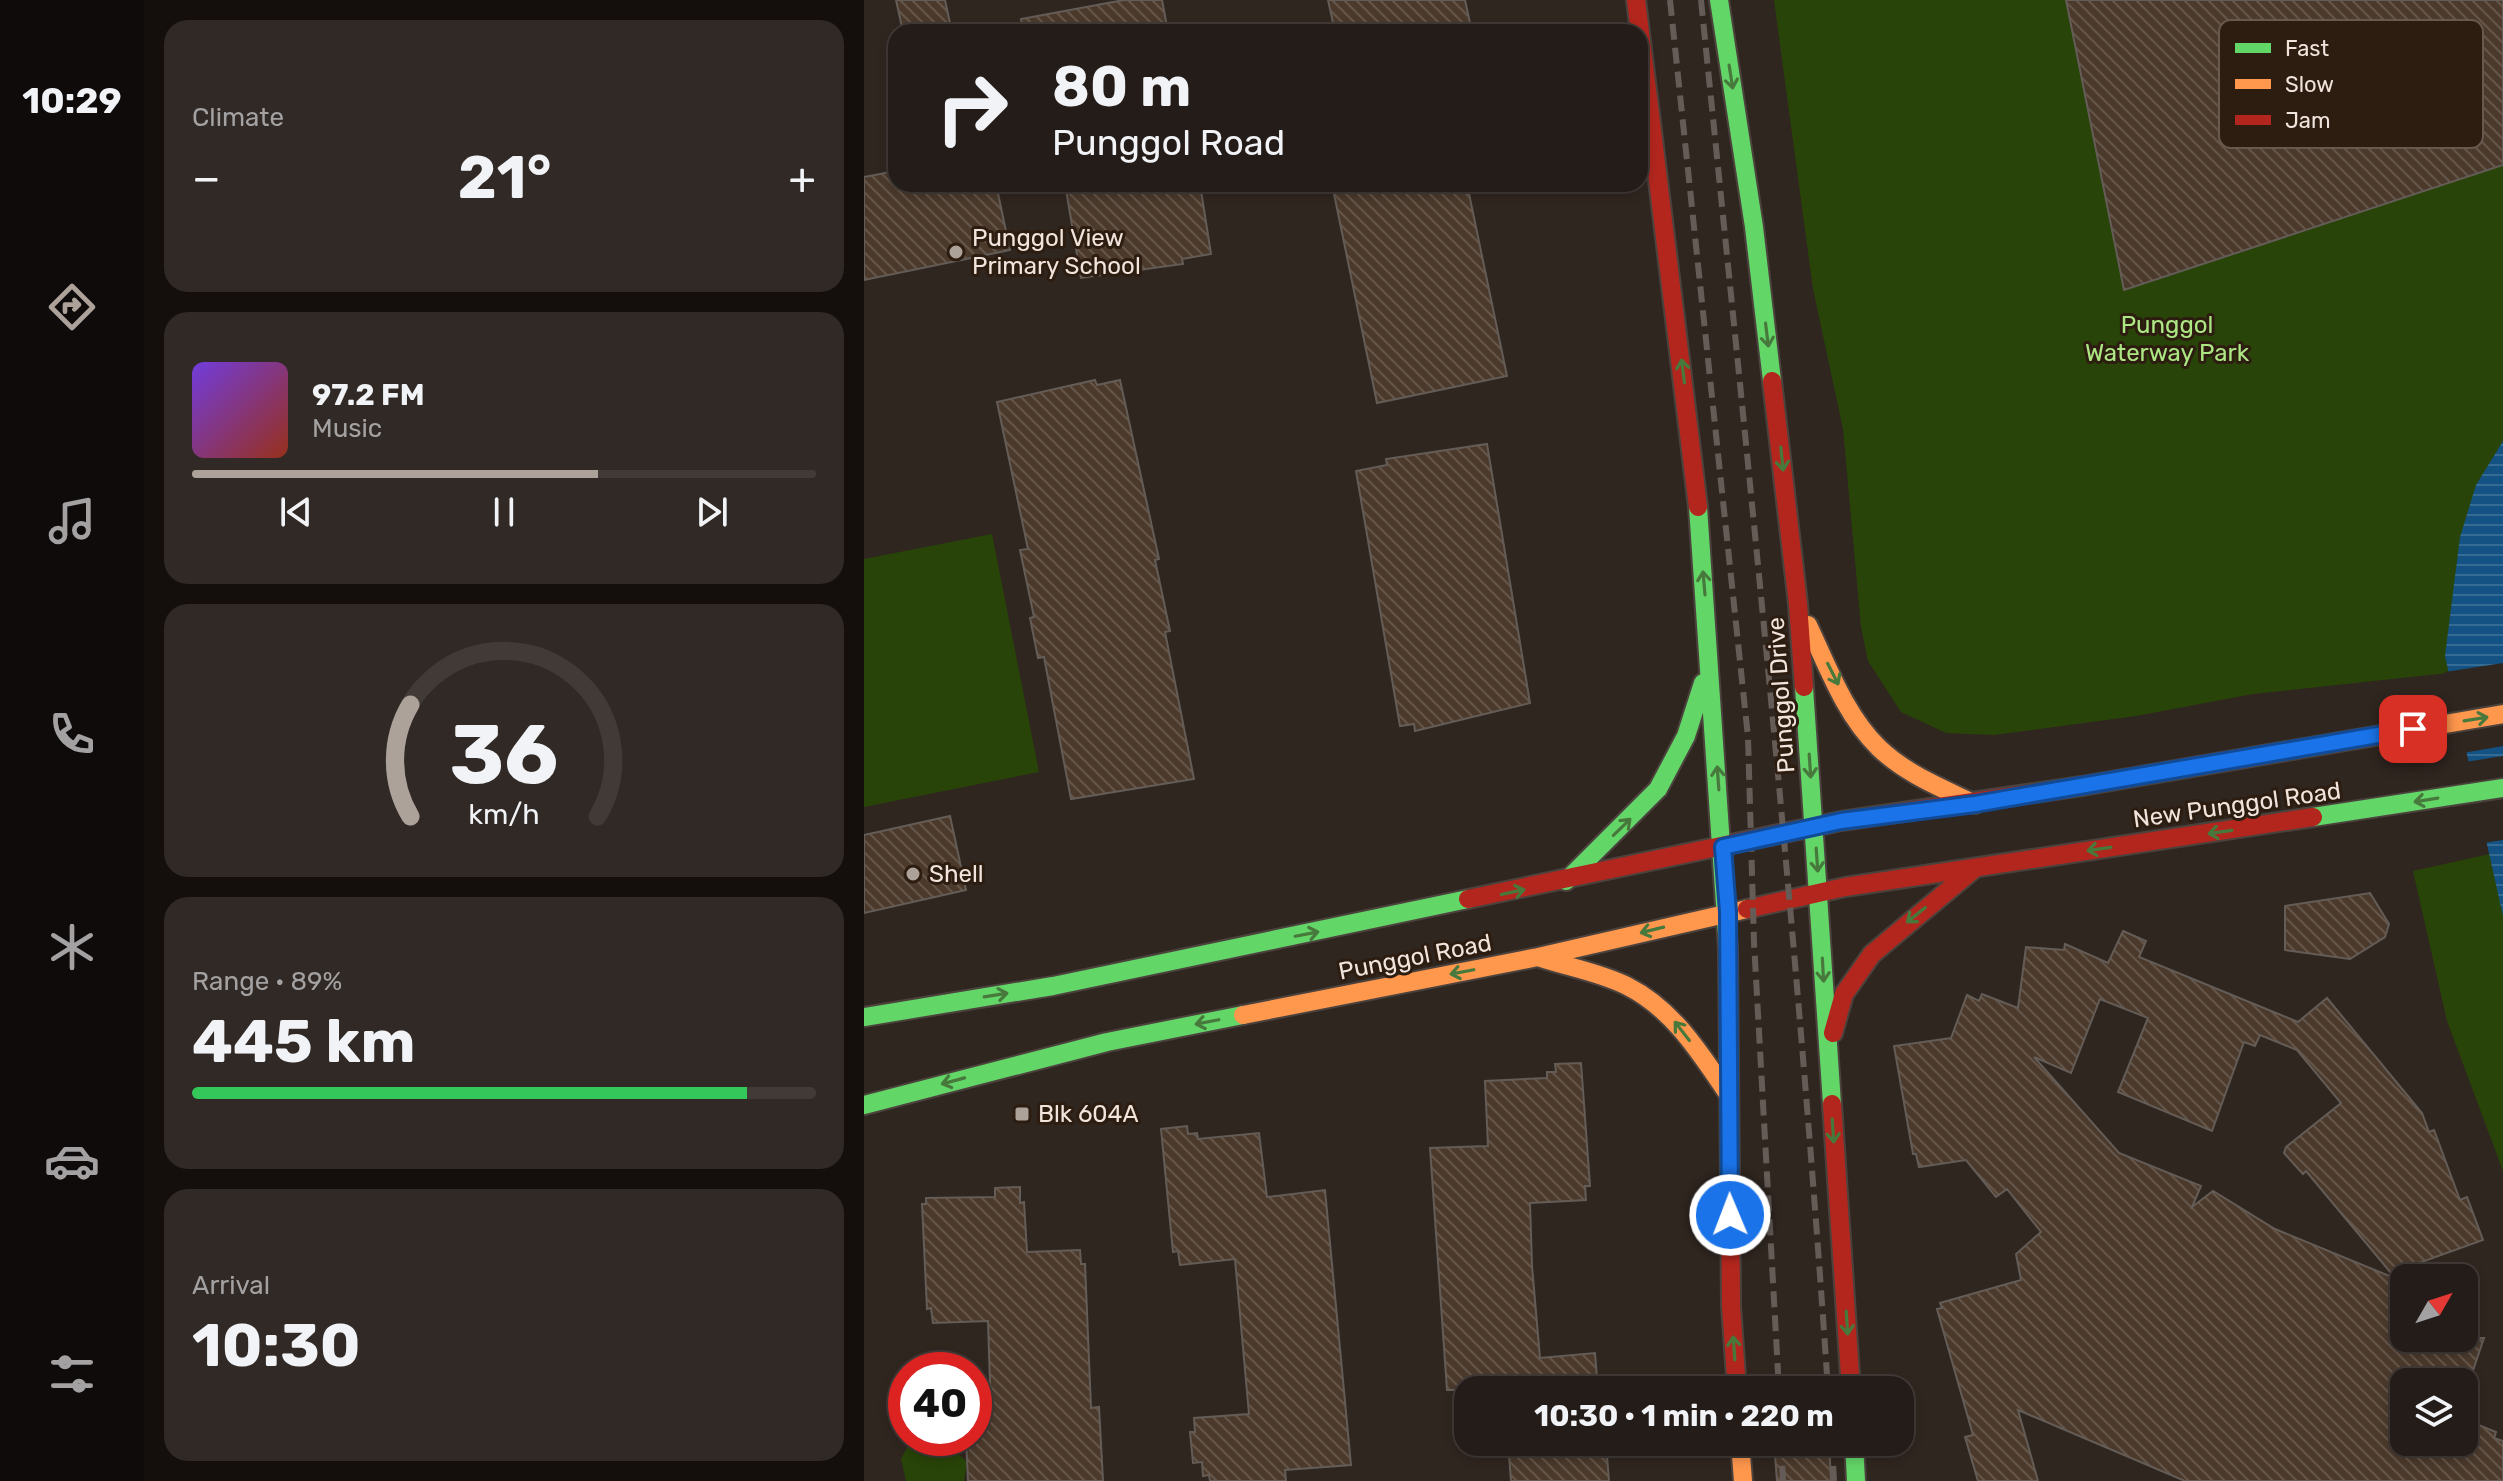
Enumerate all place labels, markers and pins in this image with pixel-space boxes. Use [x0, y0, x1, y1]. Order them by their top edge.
place label: Punggol View Primary School [972, 224, 1141, 280]
marker: Punggol View Primary School [947, 243, 965, 261]
pin [2379, 695, 2447, 763]
place label: Shell [929, 860, 984, 888]
marker: Shell [904, 865, 922, 883]
place label: Blk 604A [1038, 1100, 1139, 1128]
marker: Blk 604A [1013, 1105, 1031, 1123]

